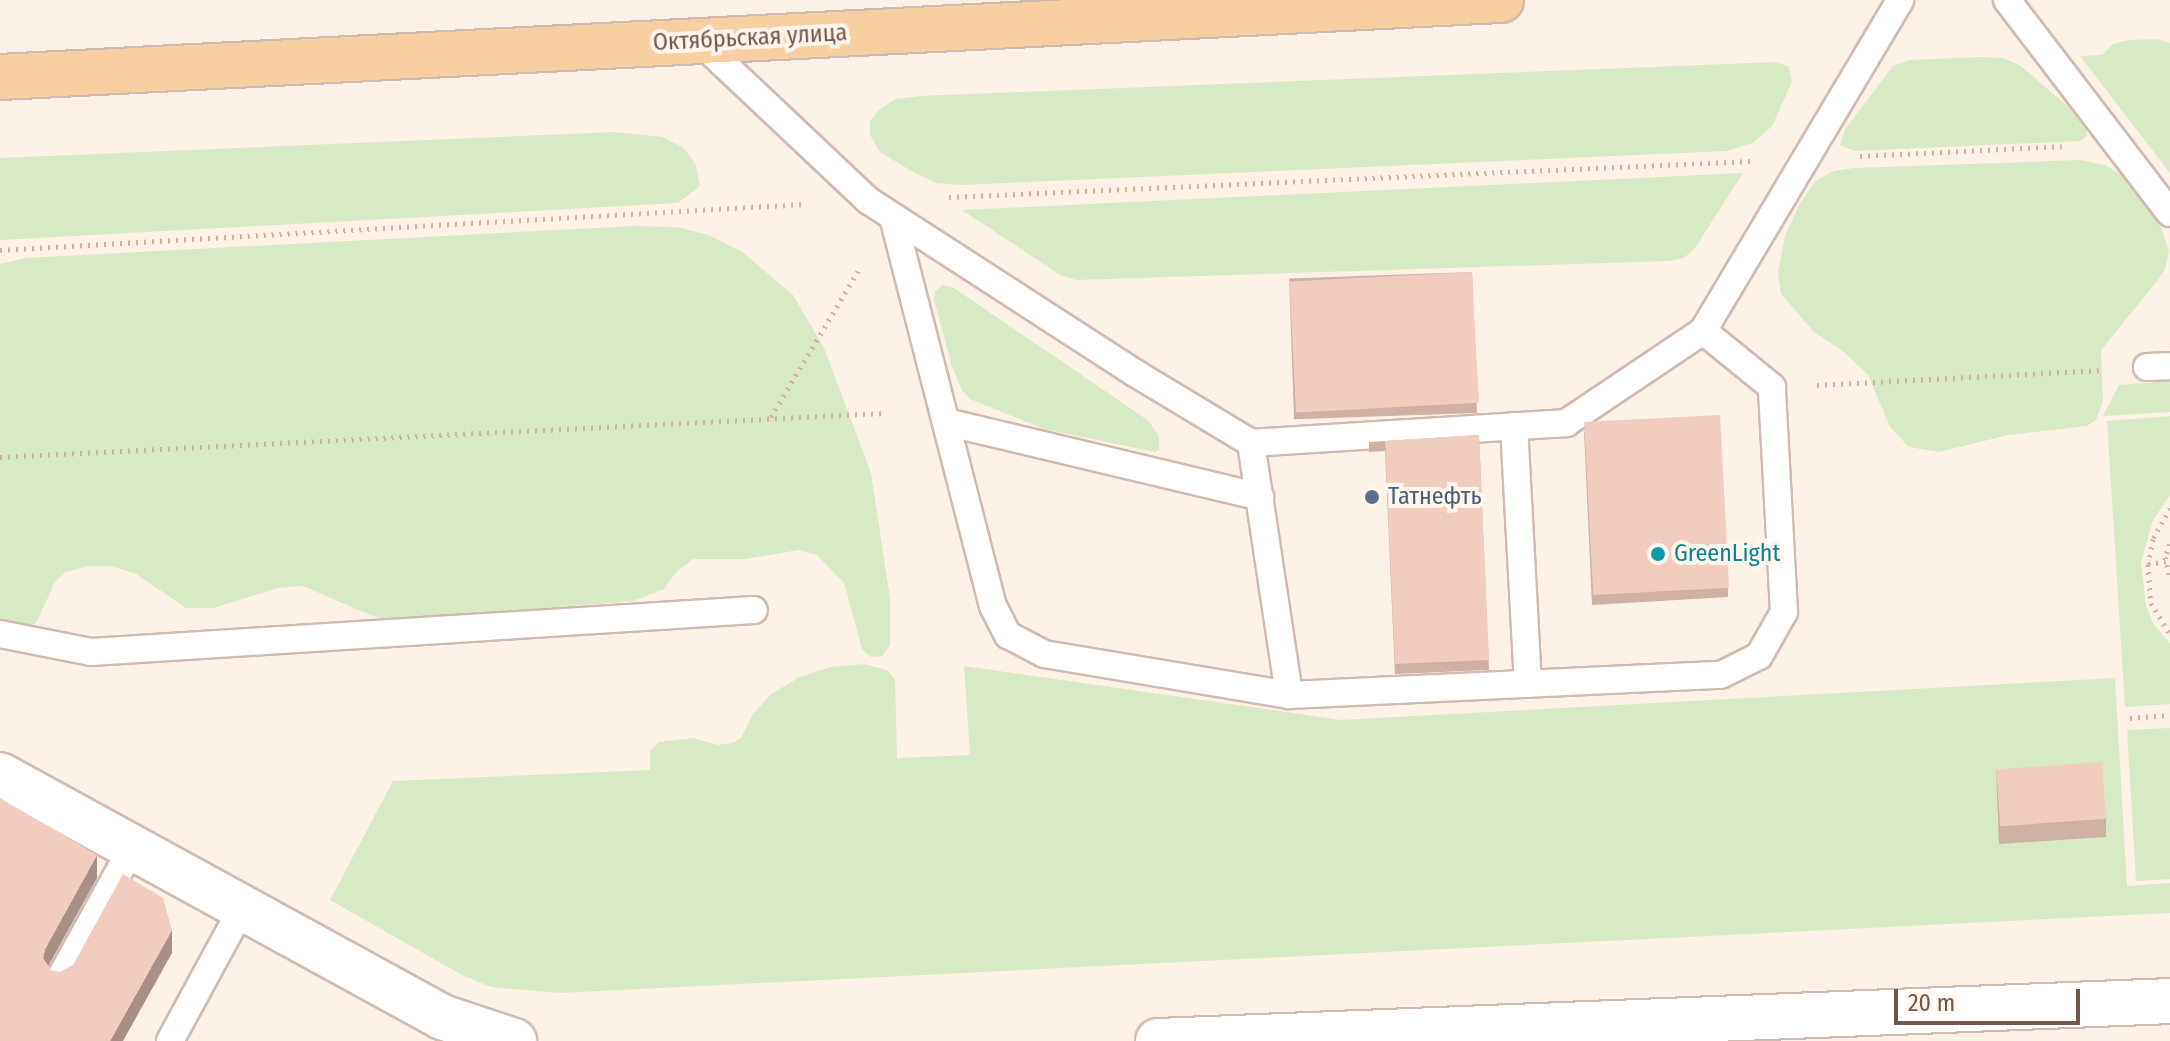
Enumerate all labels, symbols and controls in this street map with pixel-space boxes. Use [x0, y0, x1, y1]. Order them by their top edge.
street label: Октябрьская улица [652, 19, 848, 57]
place label: Татнефть [1388, 483, 1482, 511]
marker: Татнефть [1363, 488, 1381, 506]
place label: GreenLight [1674, 540, 1780, 568]
marker: GreenLight [1649, 545, 1667, 563]
scale bar [1898, 973, 2084, 1023]
text: 20 m [1908, 989, 1955, 1017]

